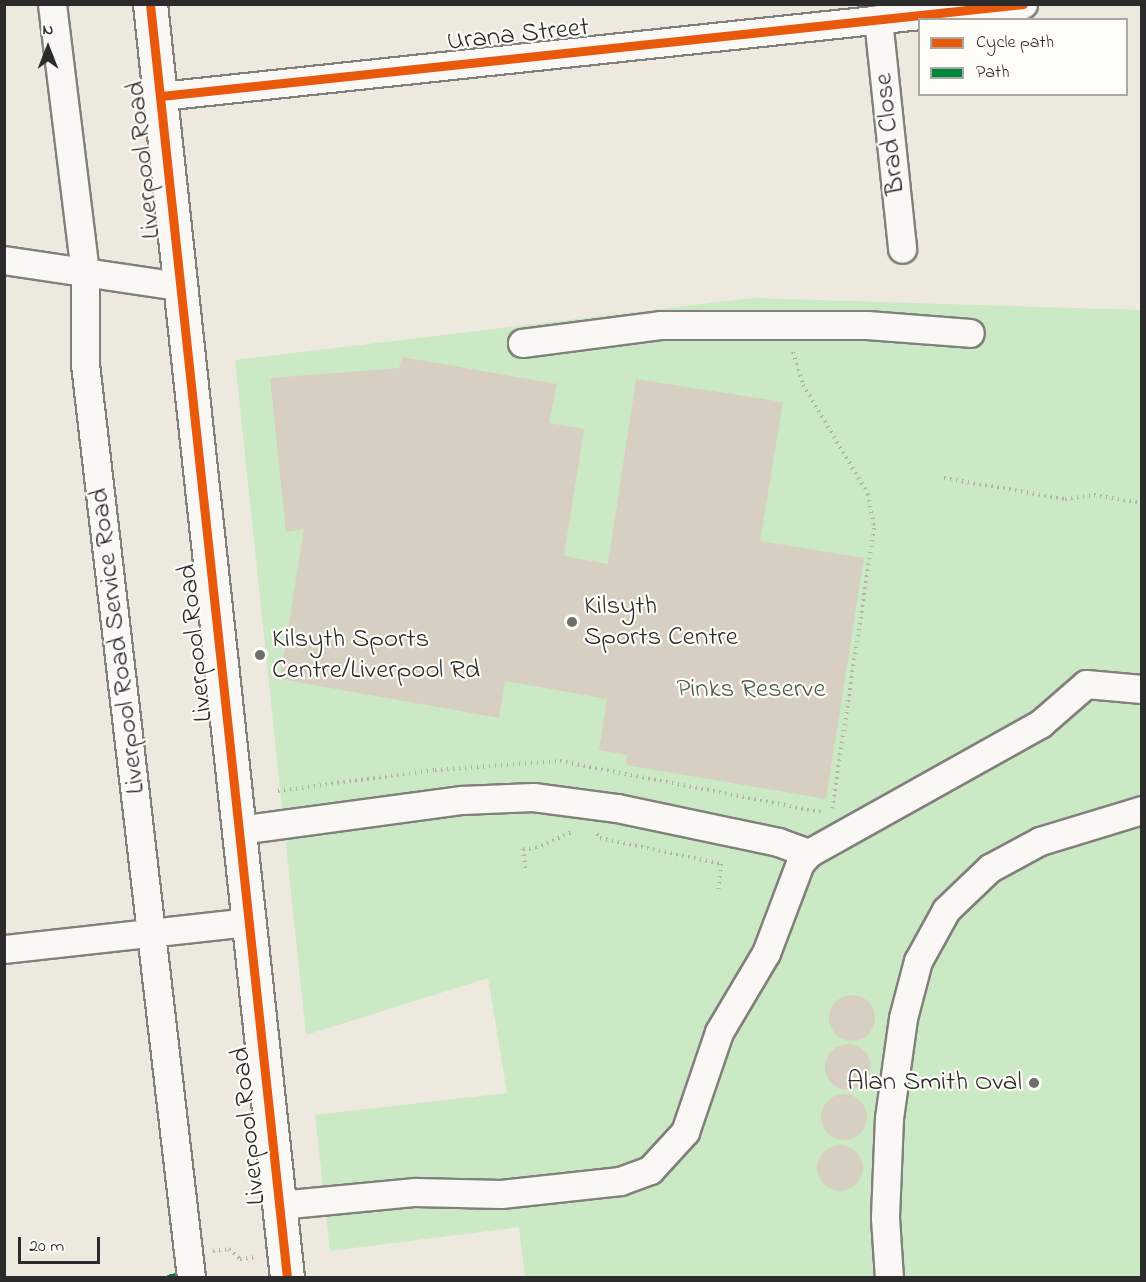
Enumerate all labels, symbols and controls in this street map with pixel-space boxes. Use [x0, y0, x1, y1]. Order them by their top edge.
street label: Urana Street [445, 11, 591, 59]
north arrow [18, 18, 78, 78]
text: N [43, 18, 53, 42]
legend [918, 18, 1128, 96]
text: Cycle path [976, 30, 1054, 56]
text: Path [976, 60, 1010, 86]
street label: Brad Close [867, 72, 913, 196]
street label: Liverpool Road [120, 79, 168, 241]
street label: Liverpool Road Service Road [83, 486, 153, 796]
street label: Liverpool Road [172, 562, 220, 724]
place label: Kilsyth Sports Centre [584, 590, 738, 653]
marker: Kilsyth Sports Centre [565, 615, 579, 629]
place label: Kilsyth Sports Centre/Liverpool Rd [272, 623, 480, 686]
marker: Kilsyth Sports Centre/Liverpool Rd [253, 648, 267, 662]
park label: Pinks Reserve [676, 674, 826, 706]
street label: Liverpool Road [225, 1045, 273, 1207]
place label: Alan Smith Oval [847, 1067, 1022, 1099]
marker: Alan Smith Oval [1027, 1076, 1041, 1090]
scale bar [21, 1225, 104, 1263]
text: 20 m [29, 1234, 64, 1260]

